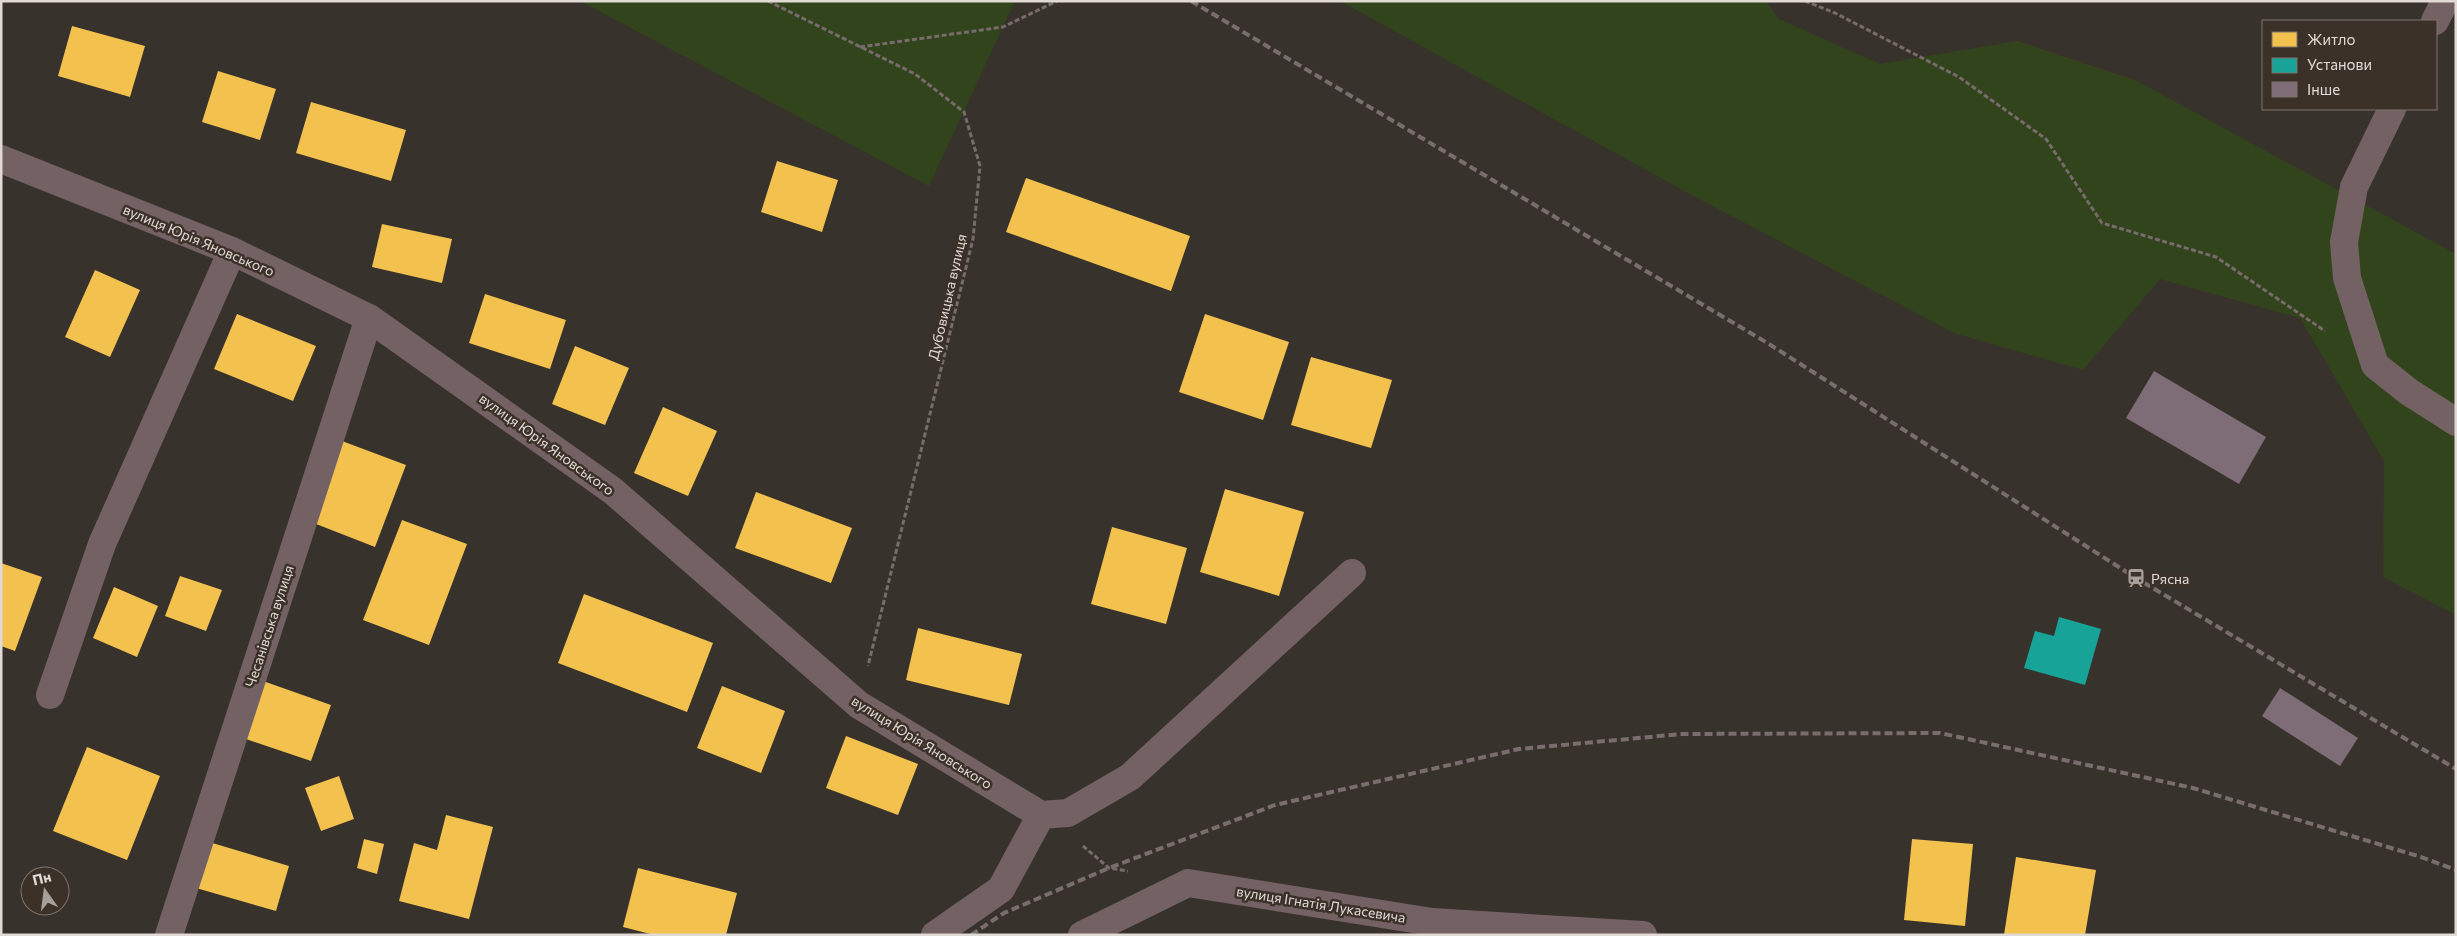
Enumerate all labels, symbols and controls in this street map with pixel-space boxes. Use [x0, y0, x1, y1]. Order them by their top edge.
legend [2262, 20, 2437, 110]
text: Житло [2307, 30, 2355, 48]
text: Установи [2307, 55, 2372, 73]
text: Інше [2307, 80, 2340, 98]
street label: вулиця Юрія Яновського [121, 200, 277, 280]
street label: Дубовицька вулиця [924, 232, 970, 362]
street label: вулиця Юрія Яновського [476, 389, 618, 499]
street label: Чесанівська вулиця [241, 563, 297, 689]
station icon: Рясна [2125, 567, 2147, 589]
place label: Рясна [2151, 570, 2189, 587]
street label: вулиця Юрія Яновського [849, 692, 995, 792]
north arrow [20, 866, 70, 916]
text: Пн [31, 867, 53, 888]
street label: вулиця Ігнатія Лукасевича [1235, 882, 1407, 926]

